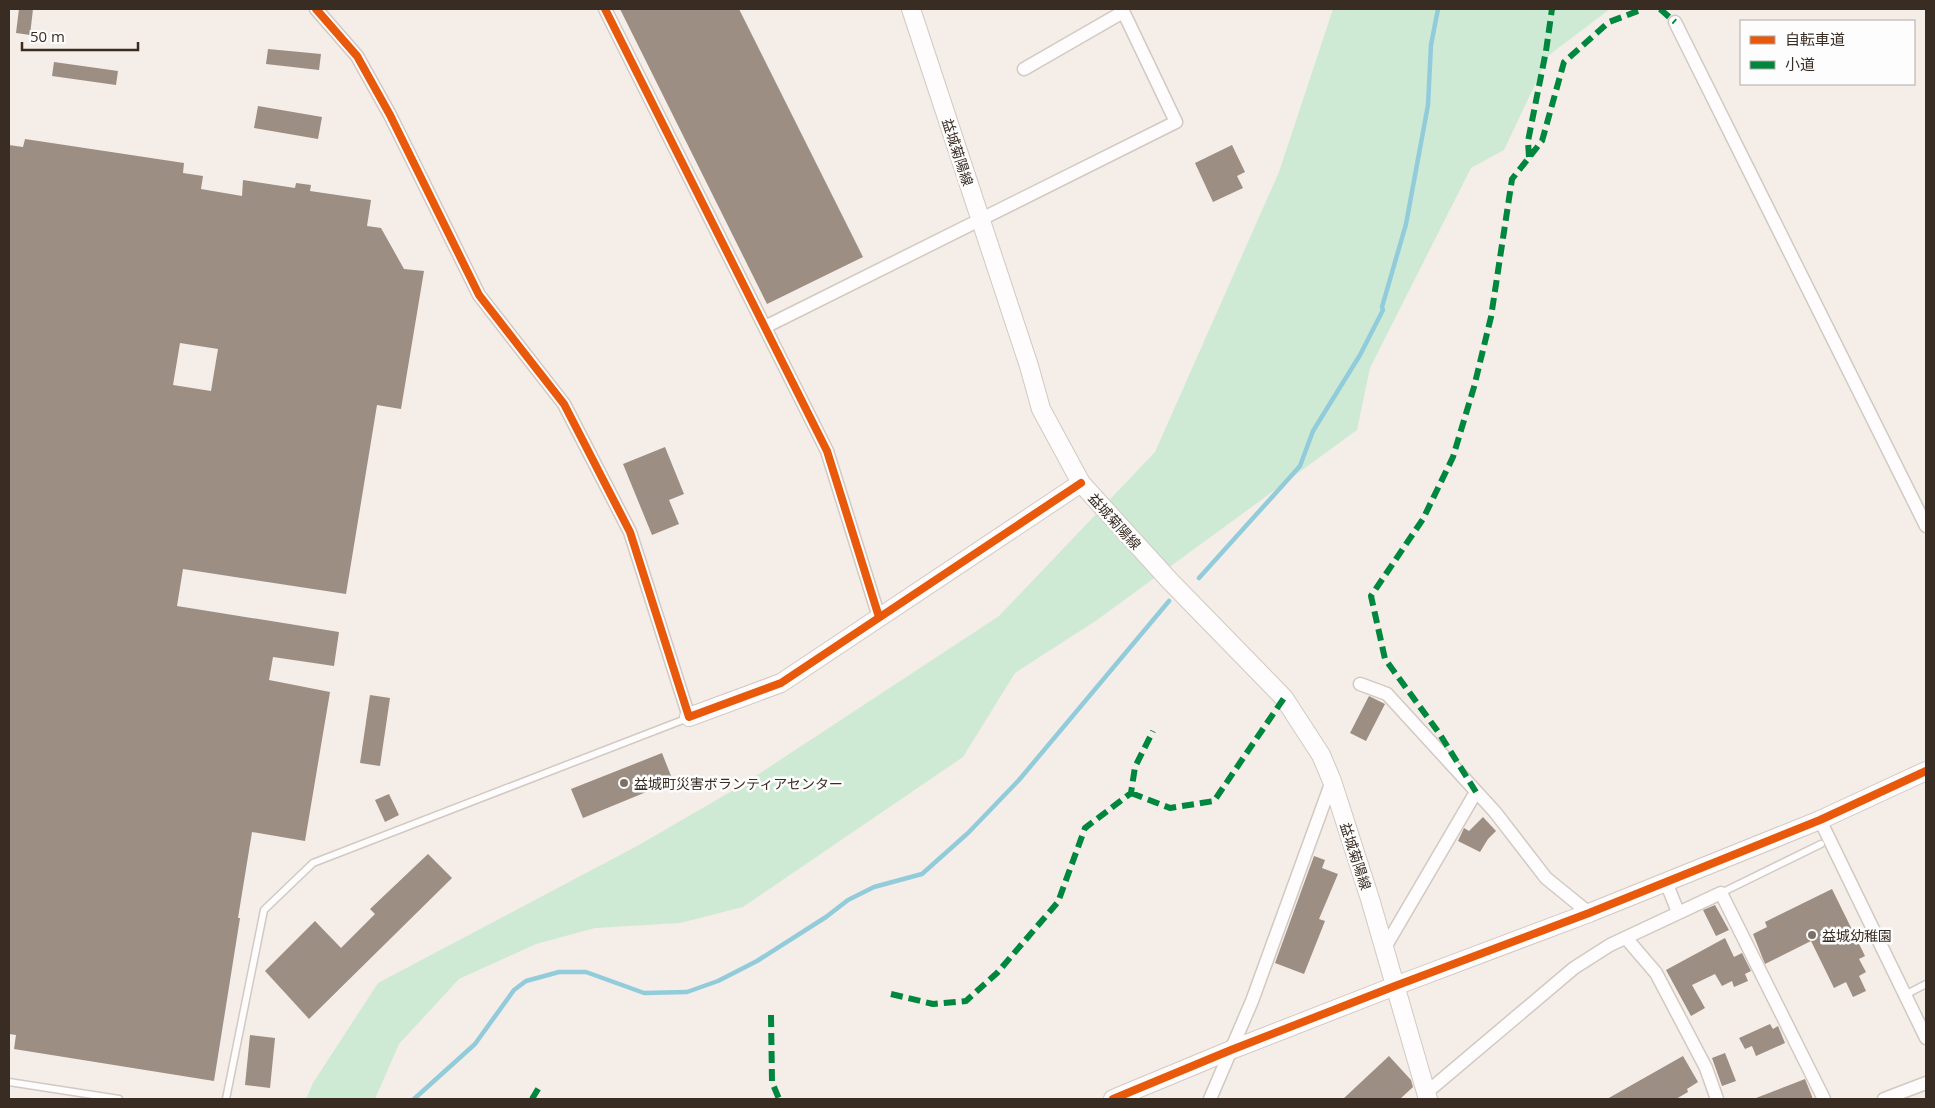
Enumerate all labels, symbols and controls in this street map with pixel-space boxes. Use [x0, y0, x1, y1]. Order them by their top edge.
scale bar [22, 20, 139, 52]
legend [1740, 20, 1915, 85]
text: 50 m [30, 26, 65, 46]
text: 自転車道 [1785, 29, 1845, 49]
text: 小道 [1785, 54, 1815, 74]
street label: 益城菊陽線 [938, 116, 978, 188]
street label: 益城菊陽線 [1085, 489, 1145, 553]
place label: 益城町災害ボランティアセンター [634, 774, 843, 793]
marker: 益城町災害ボランティアセンター [618, 777, 630, 789]
street label: 益城菊陽線 [1336, 820, 1376, 892]
place label: 益城幼稚園 [1822, 926, 1892, 945]
marker: 益城幼稚園 [1806, 929, 1818, 941]

